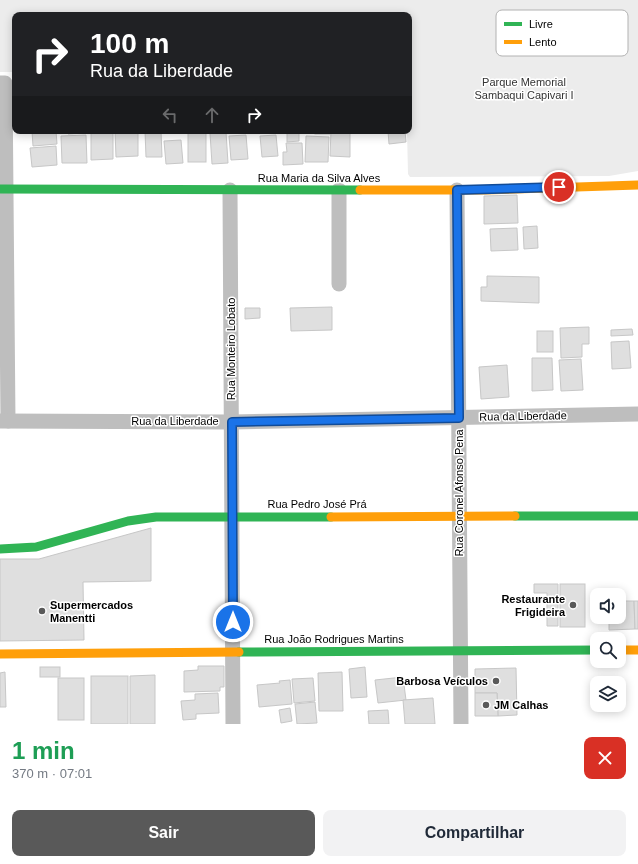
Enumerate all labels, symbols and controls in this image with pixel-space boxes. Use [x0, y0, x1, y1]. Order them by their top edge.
legend [496, 10, 628, 56]
text: Livre [529, 18, 553, 30]
icon: right [24, 28, 76, 80]
text: 100 m [90, 28, 169, 59]
text: Lento [529, 36, 557, 48]
text: Rua da Liberdade [90, 61, 233, 81]
park label: Parque Memorial Sambaqui Capivari I [474, 76, 574, 101]
icon: left [159, 104, 181, 126]
icon: ahead [201, 104, 223, 126]
icon: right [243, 104, 265, 126]
pin [542, 170, 576, 204]
street label: Rua Maria da Silva Alves [258, 172, 381, 184]
icon: arrive [548, 176, 570, 198]
street label: Rua Monteiro Lobato [225, 298, 237, 400]
street label: Rua da Liberdade [479, 409, 567, 423]
street label: Rua da Liberdade [131, 415, 219, 427]
street label: Rua Coronel Afonso Pena [453, 429, 465, 557]
street label: Rua Pedro José Prá [267, 498, 367, 510]
map controls [590, 588, 626, 712]
button: sound [590, 588, 626, 624]
place label: Restaurante Frigideira [501, 593, 566, 618]
place label: Supermercados Manentti [50, 599, 133, 624]
marker: Restaurante Frigideira [568, 600, 578, 610]
position arrow [212, 601, 254, 643]
marker: Supermercados Manentti [37, 606, 47, 616]
button: search [590, 632, 626, 668]
street label: Rua João Rodrigues Martins [264, 633, 404, 645]
place label: Barbosa Veículos [396, 675, 488, 687]
marker: Barbosa Veículos [491, 676, 501, 686]
button: layers [590, 676, 626, 712]
place label: JM Calhas [494, 699, 548, 711]
marker: JM Calhas [481, 700, 491, 710]
text: 1 min [12, 737, 75, 764]
button: close [584, 737, 626, 779]
text: 370 m · 07:01 [12, 766, 92, 781]
button: Sair [12, 810, 315, 856]
button: Compartilhar [323, 810, 626, 856]

